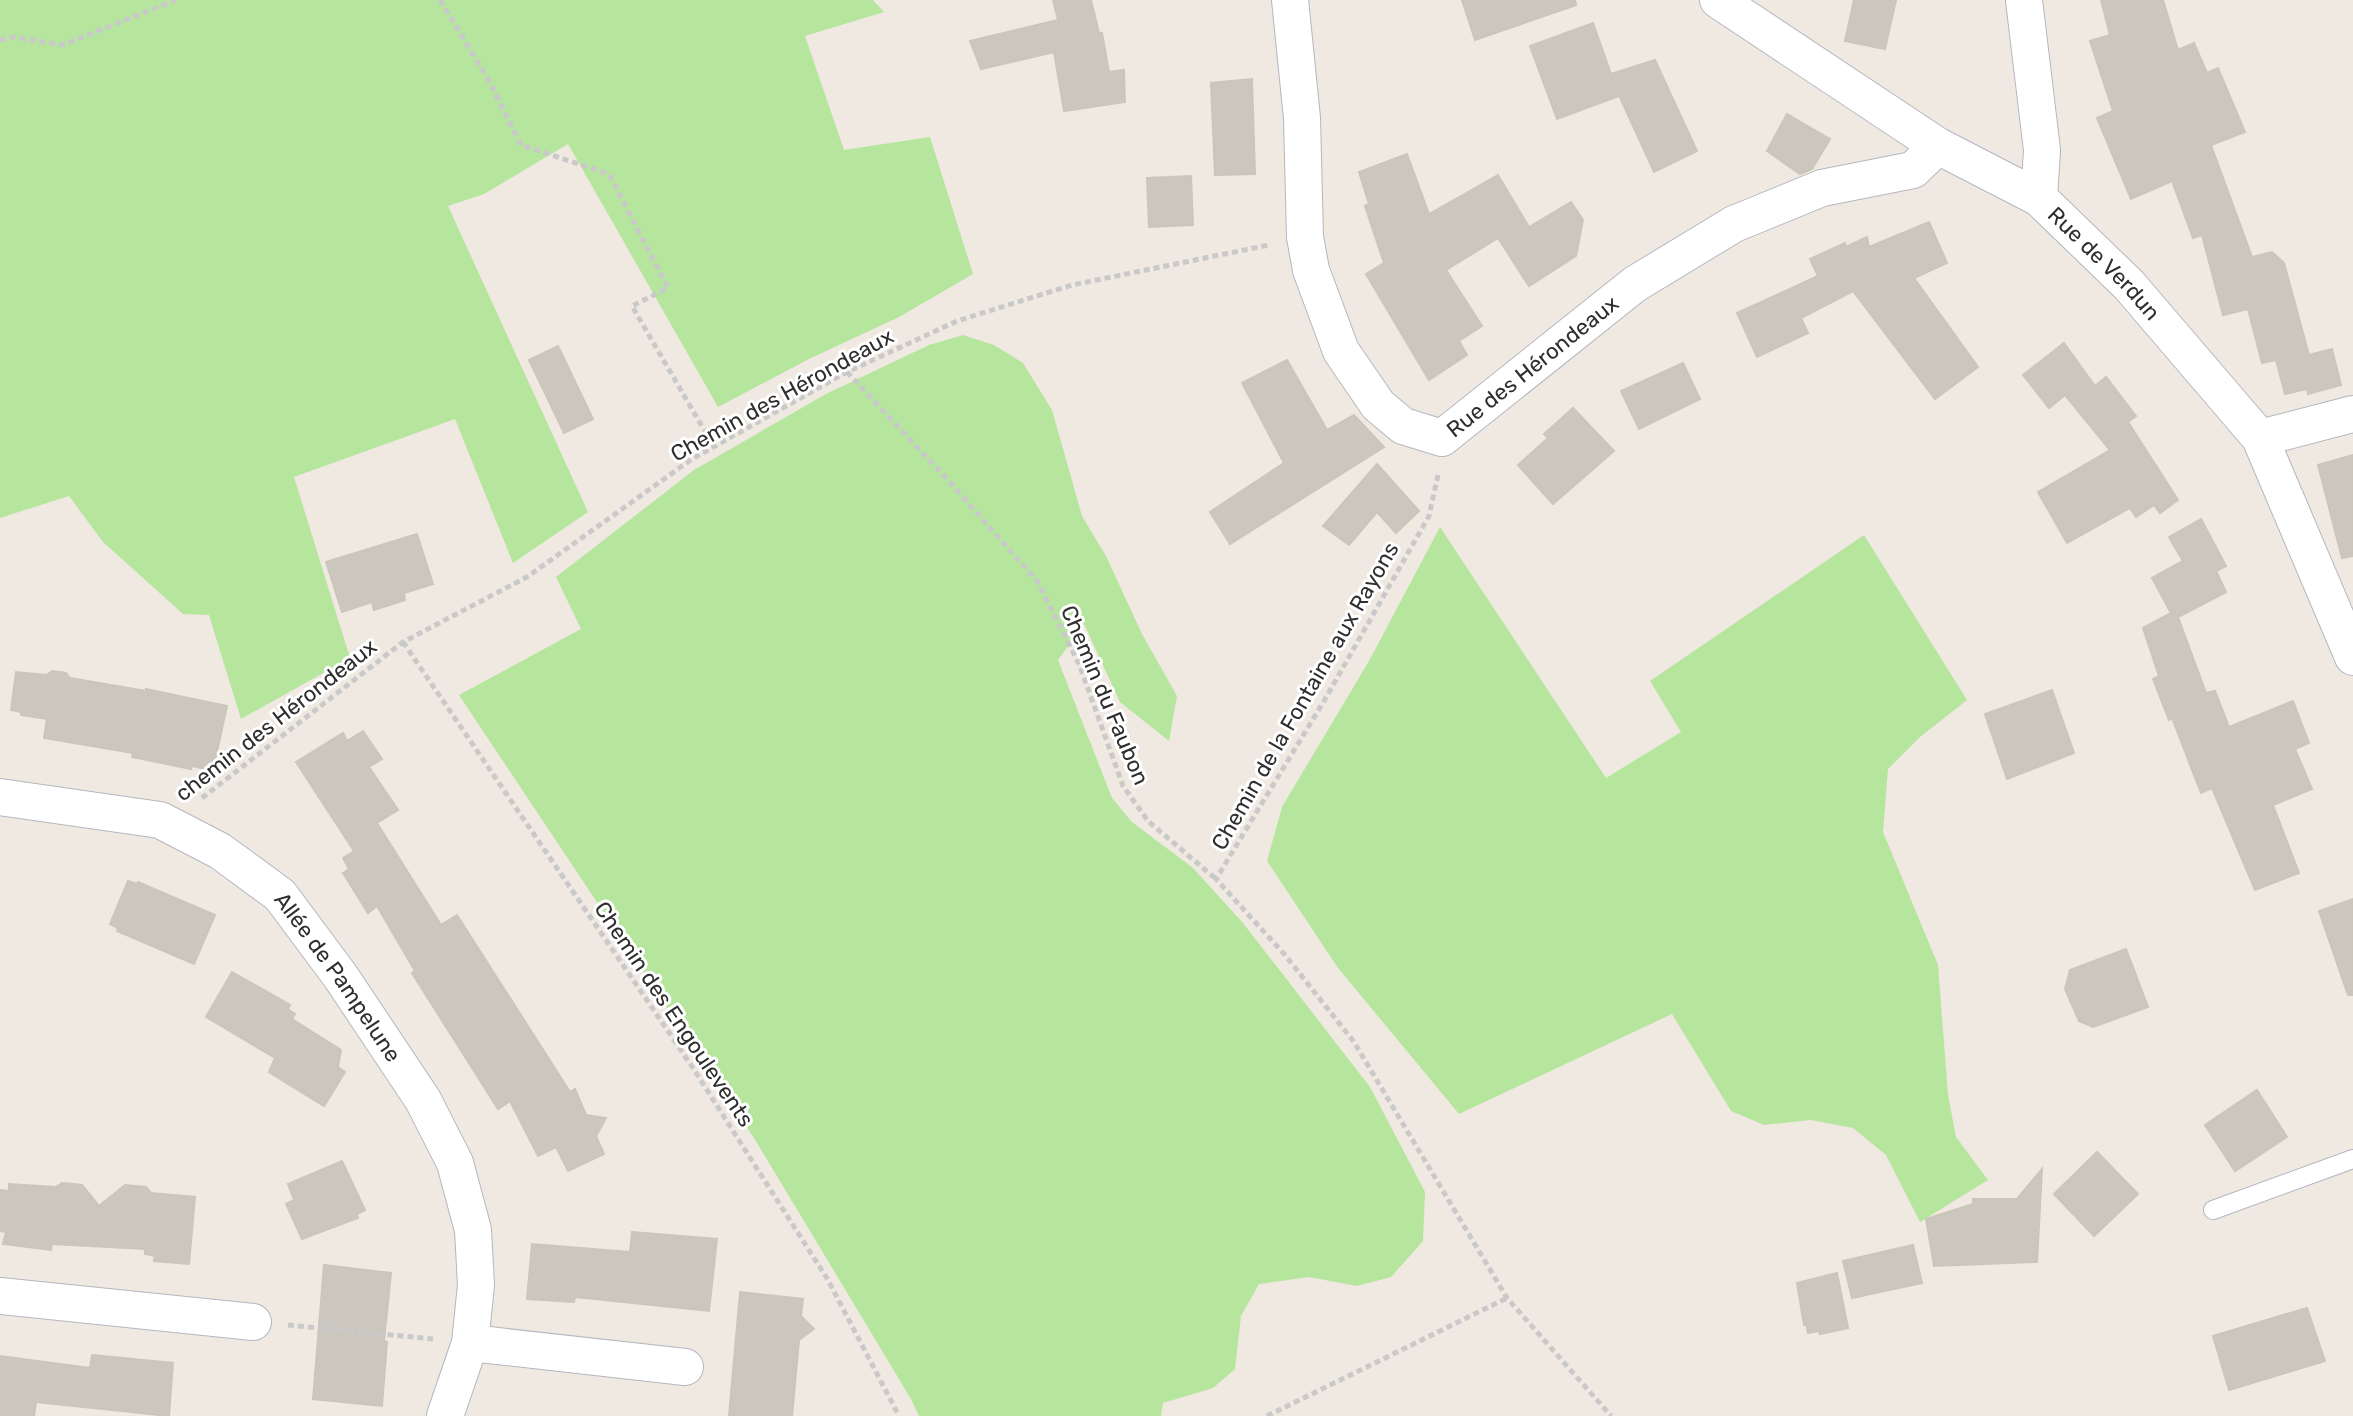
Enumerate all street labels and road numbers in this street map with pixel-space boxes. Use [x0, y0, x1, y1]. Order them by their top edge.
street label: Rue de Verdun [2042, 201, 2166, 325]
street label: Rue des Hérondeaux [1441, 289, 1624, 443]
street label: Chemin des Hérondeaux [666, 322, 898, 468]
street label: Chemin de la Fontaine aux Rayons [1206, 537, 1404, 855]
street label: Chemin du Faubon [1055, 601, 1155, 789]
street label: chemin des Hérondeaux [170, 633, 382, 807]
street label: Allée de Pampelune [269, 887, 407, 1067]
street label: Chemin des Engoulevents [588, 896, 760, 1132]

